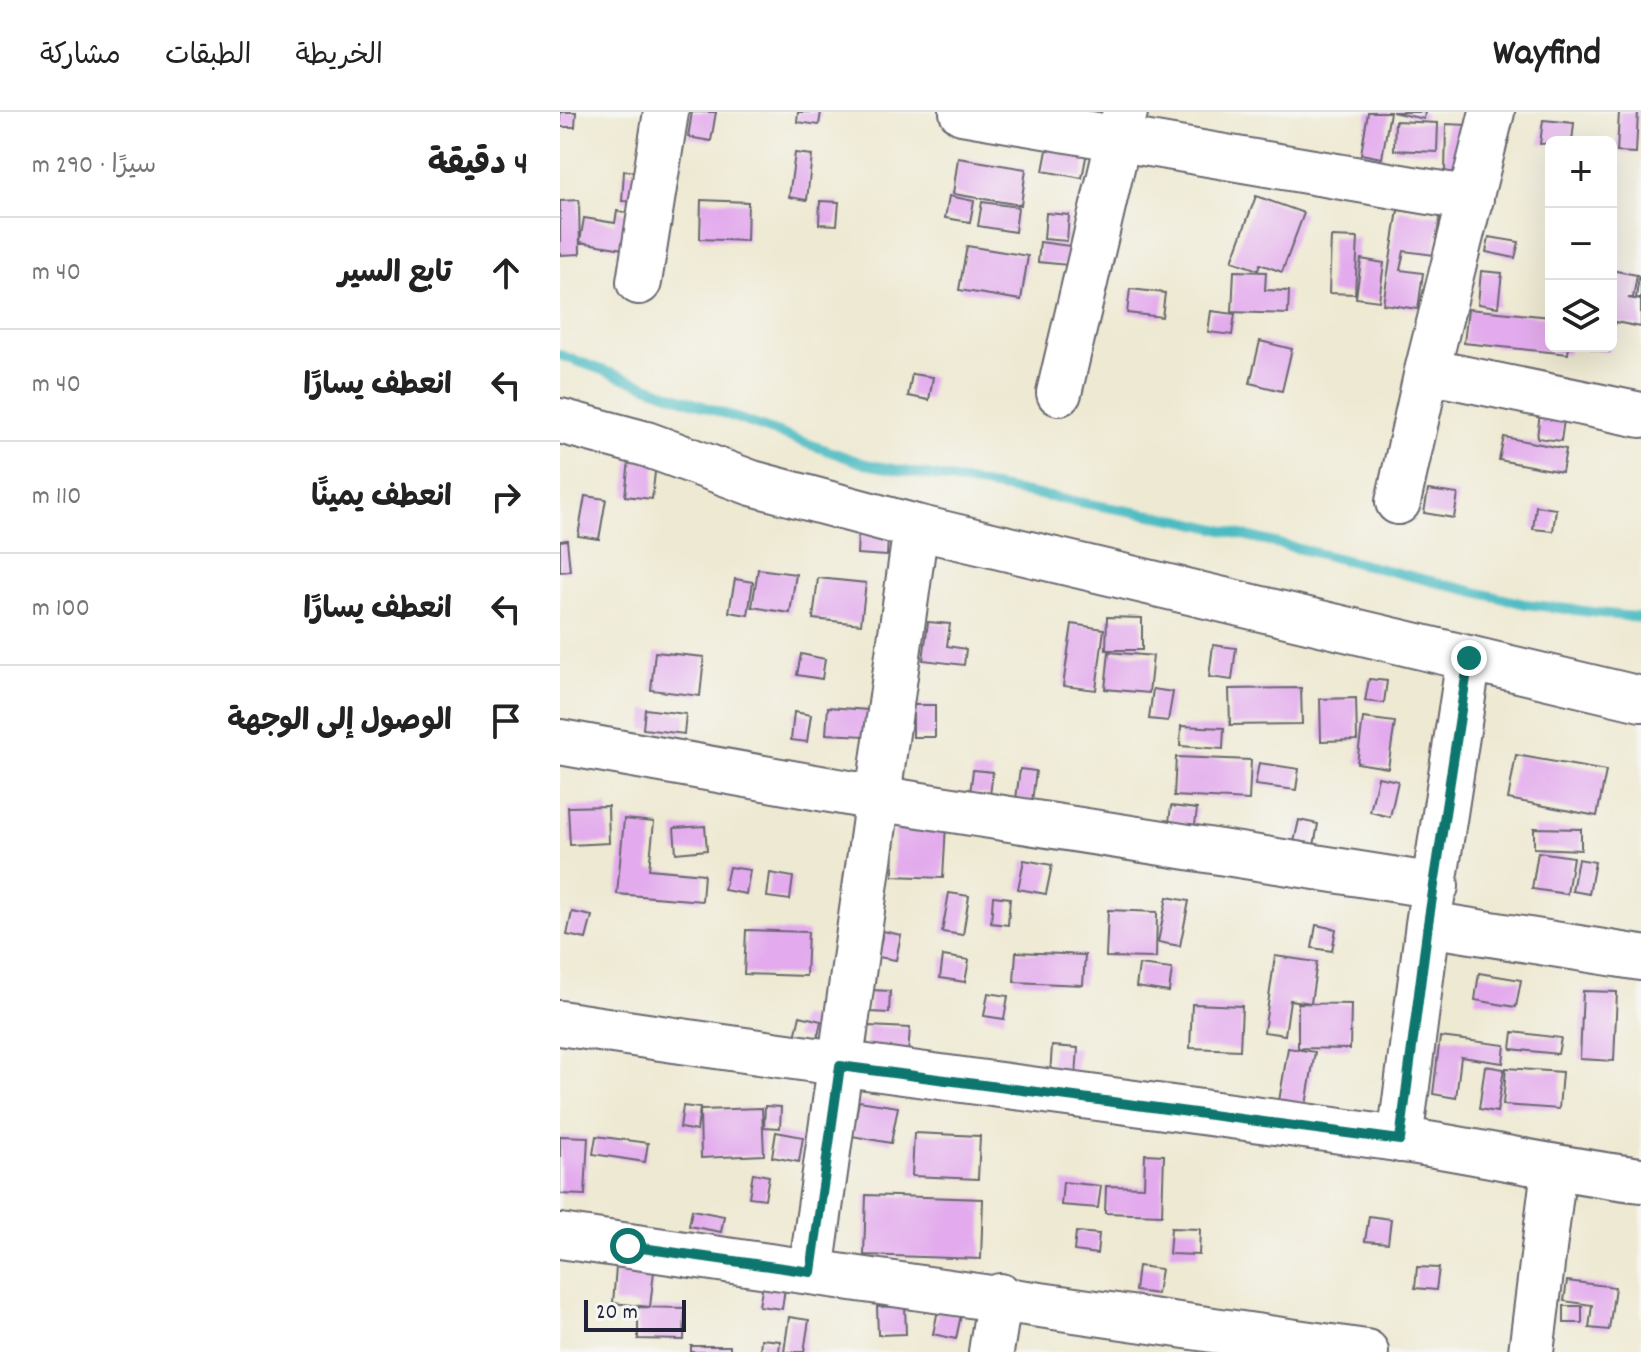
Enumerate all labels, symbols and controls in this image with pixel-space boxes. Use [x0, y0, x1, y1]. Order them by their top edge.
text: Wayfind [1493, 28, 1601, 83]
text: مشاركة [40, 38, 121, 78]
text: الطبقات [165, 38, 251, 78]
text: الخريطة [295, 38, 383, 78]
map controls [1545, 136, 1617, 352]
button: + [1545, 136, 1617, 208]
text: 4 دقيقة [428, 142, 528, 191]
text: سيرًا · 290 m [32, 148, 156, 185]
button: − [1545, 208, 1617, 280]
icon: ahead [484, 251, 528, 295]
text: تابع السير [338, 254, 452, 297]
text: 40 m [32, 255, 81, 292]
button: layers [1545, 280, 1617, 352]
icon: left [484, 363, 528, 407]
text: انعطف يسارًا [303, 366, 452, 409]
text: 40 m [32, 367, 81, 404]
icon: right [484, 475, 528, 519]
text: انعطف يمينًا [311, 478, 452, 521]
text: 110 m [32, 479, 81, 516]
icon: left [484, 587, 528, 631]
text: انعطف يسارًا [303, 590, 452, 633]
text: 100 m [32, 591, 90, 628]
route end [1451, 640, 1487, 676]
icon: arrive [484, 699, 528, 743]
text: الوصول إلى الوجهة [227, 702, 452, 745]
route start [610, 1228, 646, 1264]
scale bar [584, 1296, 686, 1332]
text: 20 m [596, 1298, 638, 1329]

